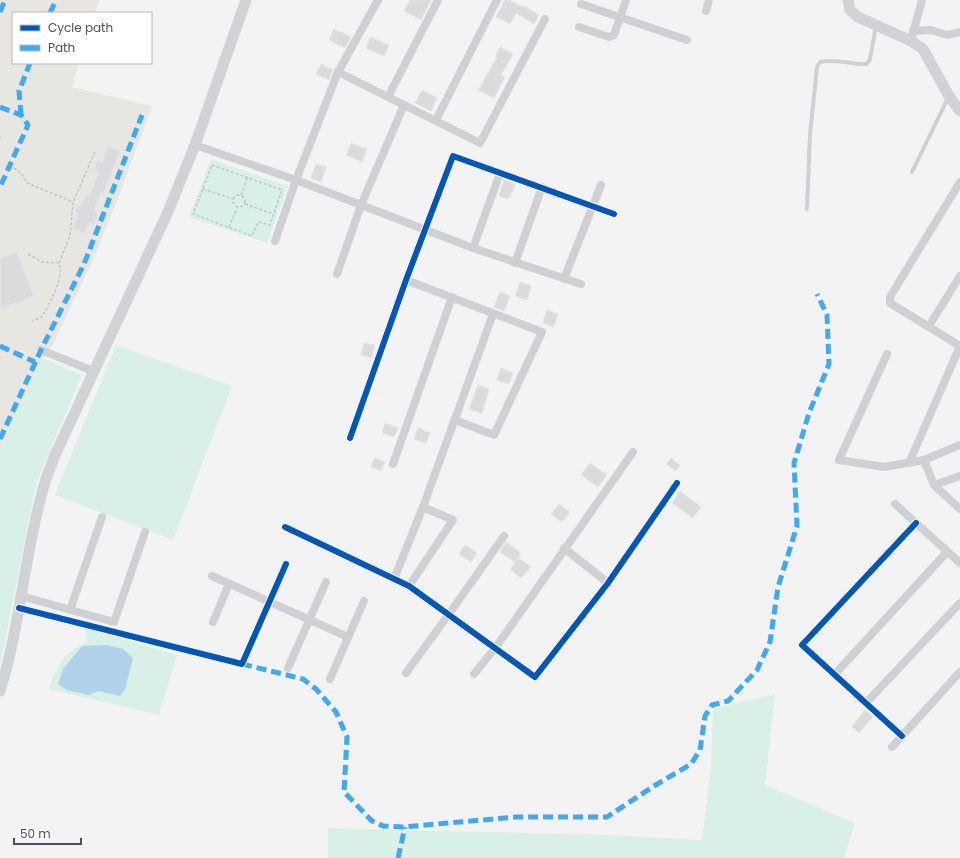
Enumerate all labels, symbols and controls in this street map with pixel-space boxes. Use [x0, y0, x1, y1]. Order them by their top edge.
legend [12, 12, 152, 64]
text: Cycle path [48, 19, 113, 36]
text: Path [48, 39, 75, 56]
scale bar [14, 820, 81, 846]
text: 50 m [20, 825, 51, 842]

